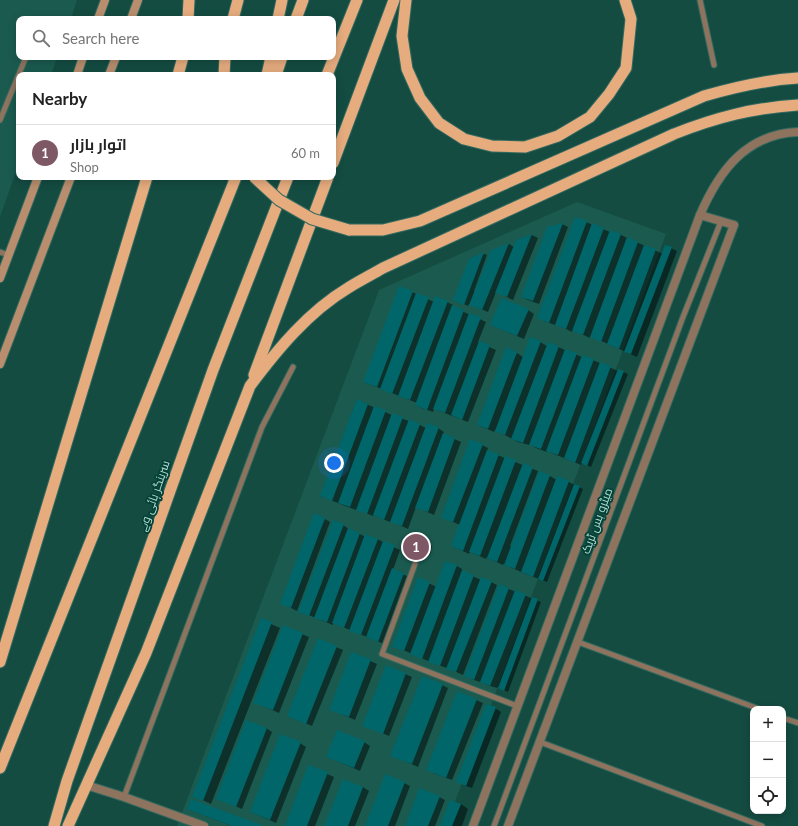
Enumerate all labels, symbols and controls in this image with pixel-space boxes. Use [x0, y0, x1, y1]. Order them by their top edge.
search box [16, 16, 336, 60]
icon: search [30, 27, 52, 49]
text: Search here [62, 29, 139, 47]
text: Nearby [32, 88, 87, 109]
text: اتوار بازار [70, 135, 127, 153]
text: 1 [41, 145, 49, 161]
text: 60 m [291, 145, 320, 161]
text: Shop [70, 159, 99, 175]
your location [324, 453, 344, 473]
street label: سرینگر ہائی وے [134, 458, 174, 534]
street label: میٹرو بس ٹریک [578, 486, 615, 556]
pin: 1 [403, 532, 429, 562]
map controls [750, 706, 786, 814]
button: + [750, 706, 786, 742]
button: − [750, 742, 786, 778]
button: locate [750, 778, 786, 814]

